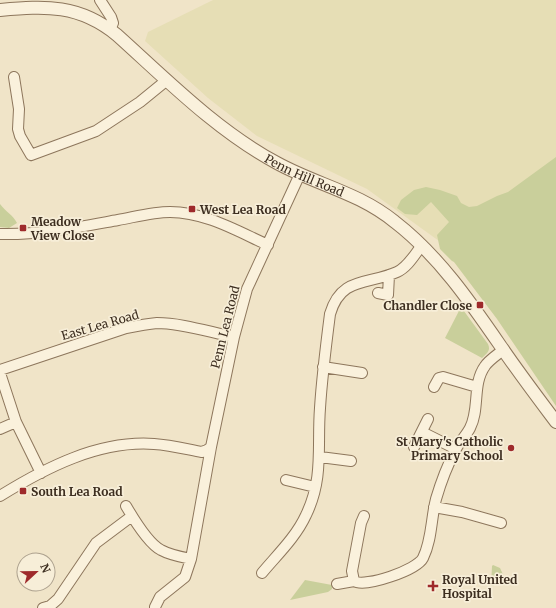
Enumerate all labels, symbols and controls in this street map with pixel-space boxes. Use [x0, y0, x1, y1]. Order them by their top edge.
street label: Penn Hill Road [262, 150, 347, 199]
place label: West Lea Road [199, 202, 286, 217]
marker: West Lea Road [187, 204, 197, 214]
place label: Meadow View Close [30, 214, 95, 243]
marker: Meadow View Close [18, 223, 28, 233]
street label: Penn Lea Road [207, 284, 243, 370]
place label: Chandler Close [383, 298, 472, 313]
marker: Chandler Close [475, 300, 485, 310]
street label: East Lea Road [59, 307, 141, 343]
place label: St Mary's Catholic Primary School [396, 434, 503, 463]
marker: St Mary's Catholic Primary School [506, 443, 516, 453]
place label: South Lea Road [31, 484, 123, 499]
marker: South Lea Road [18, 486, 28, 496]
north arrow [16, 552, 56, 592]
text: N [37, 562, 54, 575]
place label: Royal United Hospital [442, 572, 518, 601]
marker: Royal United Hospital [427, 580, 439, 592]

